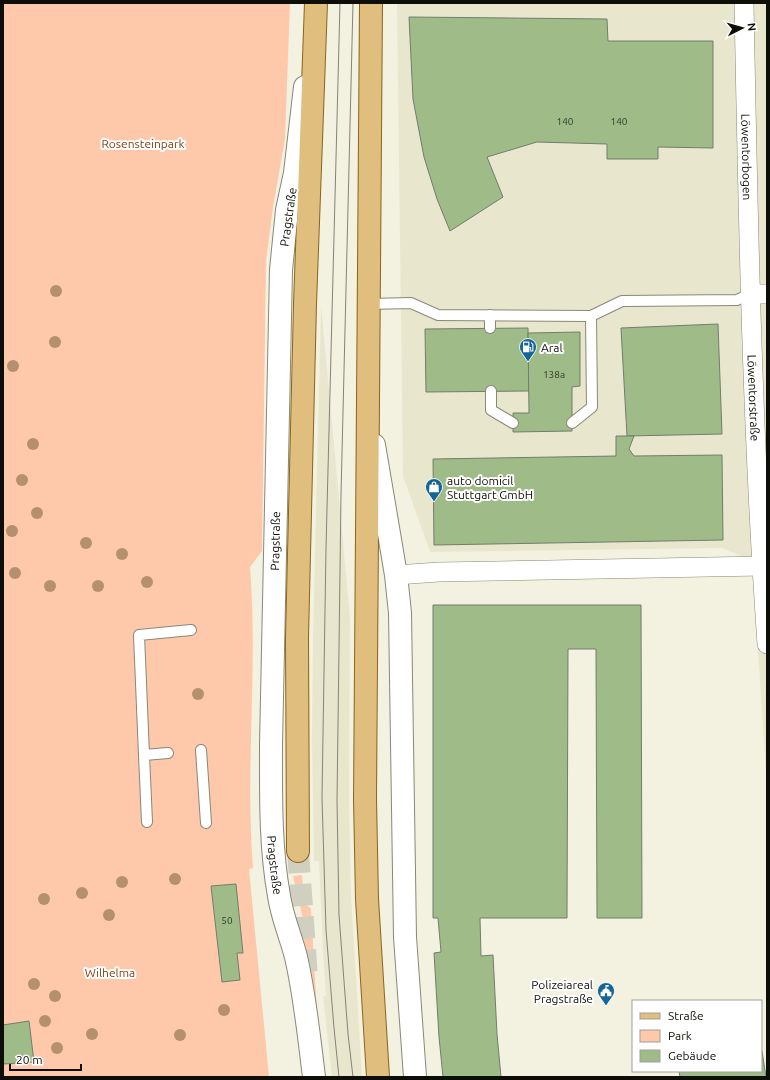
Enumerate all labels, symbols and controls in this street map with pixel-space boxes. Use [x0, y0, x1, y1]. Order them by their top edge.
north arrow [722, 8, 762, 48]
text: N [746, 22, 758, 32]
street label: Löwentorbogen [740, 114, 755, 200]
house number: 140 [557, 116, 574, 127]
house number: 140 [611, 116, 628, 127]
park label: Rosensteinpark [101, 137, 185, 150]
street label: Pragstraße [277, 187, 299, 247]
fuel station icon: Aral [518, 337, 538, 362]
place label: Aral [541, 341, 563, 354]
street label: Löwentorstraße [746, 354, 762, 441]
house number: 138a [543, 369, 565, 380]
place label: auto domicil Stuttgart GmbH [447, 474, 533, 501]
shop icon: auto domicil Stuttgart GmbH [424, 477, 444, 502]
street label: Pragstraße [268, 511, 282, 571]
street label: Pragstraße [266, 835, 285, 896]
house number: 50 [221, 915, 233, 926]
park label: Wilhelma [85, 966, 135, 979]
place label: Polizeiareal Pragstraße [531, 978, 593, 1005]
public building icon: Polizeiareal Pragstraße [596, 981, 616, 1006]
legend [632, 1000, 762, 1072]
text: Straße [668, 1009, 704, 1022]
text: Park [668, 1029, 692, 1042]
scale bar [10, 1046, 81, 1072]
text: Gebäude [668, 1049, 716, 1062]
text: 20 m [16, 1053, 43, 1066]

